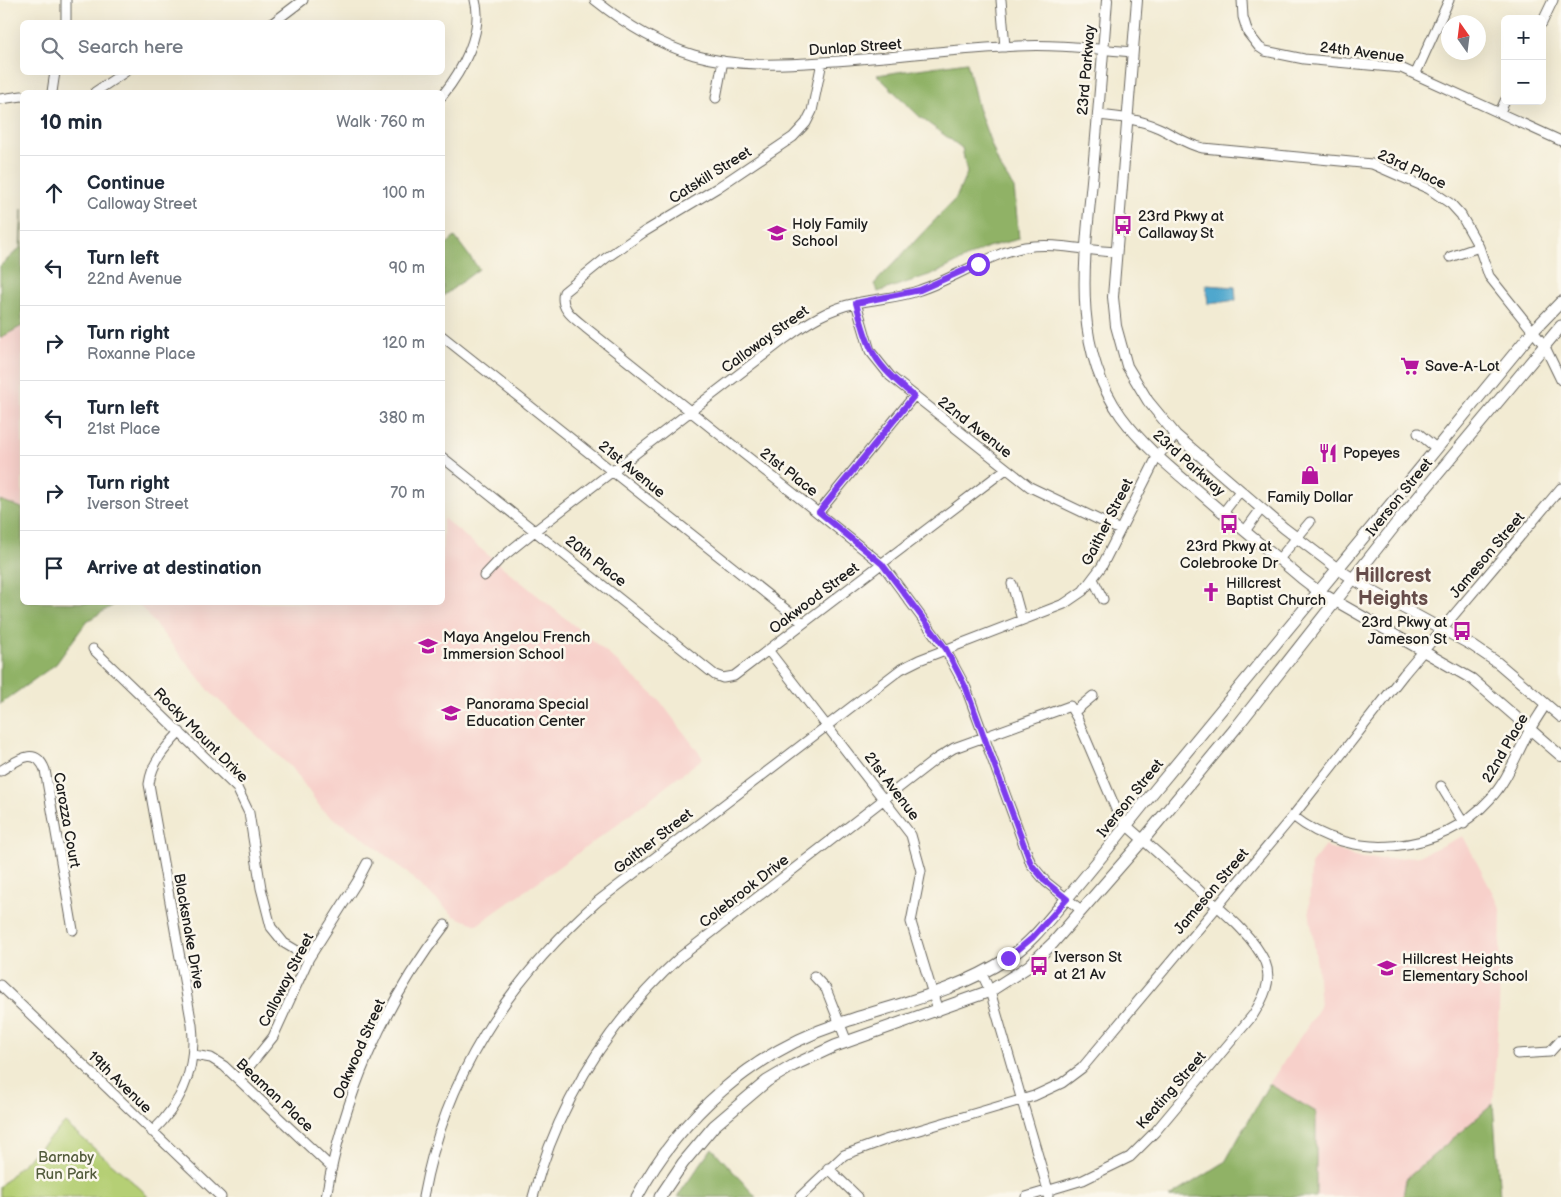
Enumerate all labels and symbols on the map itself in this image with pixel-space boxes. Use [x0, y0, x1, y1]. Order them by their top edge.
north arrow [1441, 15, 1486, 60]
street label: 23rd Parkway [1073, 24, 1100, 116]
street label: Dunlap Street [808, 35, 903, 60]
street label: 24th Avenue [1319, 38, 1405, 67]
street label: Catskill Street [666, 142, 755, 208]
street label: 23rd Place [1374, 145, 1449, 194]
place label: 23rd Pkwy at Callaway St [1138, 207, 1224, 243]
bus stop icon: 23rd Pkwy at Callaway St [1112, 214, 1134, 236]
place label: Holy Family School [792, 215, 868, 251]
school or university icon: Holy Family School [766, 222, 788, 244]
route start [967, 253, 990, 276]
street label: Calloway Street [718, 301, 813, 377]
supermarket icon: Save-A-Lot [1399, 355, 1421, 377]
place label: Save-A-Lot [1425, 357, 1500, 376]
street label: 22nd Avenue [934, 392, 1016, 462]
street label: 23rd Parkway [1149, 426, 1229, 501]
street label: 21st Avenue [594, 437, 669, 502]
restaurant icon: Popeyes [1317, 442, 1339, 464]
street label: 21st Place [756, 444, 822, 501]
place label: Popeyes [1343, 444, 1401, 463]
street label: Iverson Street [1362, 454, 1437, 540]
shop icon: Family Dollar [1299, 464, 1321, 486]
street label: Gaither Street [1077, 475, 1138, 569]
place label: Family Dollar [1267, 488, 1353, 507]
street label: Jameson Street [1446, 508, 1529, 602]
bus stop icon: 23rd Pkwy at Colebrooke Dr [1218, 513, 1240, 535]
street label: 20th Place [561, 532, 630, 591]
place label: 23rd Pkwy at Colebrooke Dr [1180, 537, 1279, 573]
street label: Oakwood Street [766, 558, 863, 638]
district label: Hillcrest Heights [1355, 564, 1431, 611]
place label: Hillcrest Baptist Church [1226, 574, 1326, 610]
church icon: Hillcrest Baptist Church [1200, 581, 1222, 603]
place label: 23rd Pkwy at Jameson St [1361, 613, 1447, 649]
bus stop icon: 23rd Pkwy at Jameson St [1451, 620, 1473, 642]
place label: Maya Angelou French Immersion School [443, 628, 590, 664]
school or university icon: Maya Angelou French Immersion School [417, 635, 439, 657]
street label: Rocky Mount Drive [149, 684, 252, 787]
place label: Panorama Special Education Center [466, 695, 589, 731]
school or university icon: Panorama Special Education Center [440, 702, 462, 724]
street label: 22nd Place [1478, 710, 1533, 786]
street label: 21st Avenue [860, 748, 924, 824]
street label: Iverson Street [1093, 755, 1168, 841]
street label: Carozza Court [49, 771, 84, 870]
street label: Gaither Street [610, 804, 697, 878]
street label: Jameson Street [1170, 844, 1253, 938]
street label: Colebrook Drive [696, 850, 793, 932]
street label: Blacksnake Drive [169, 872, 208, 990]
street label: Calloway Street [255, 930, 319, 1031]
route end [997, 947, 1020, 970]
place label: Iverson St at 21 Av [1054, 948, 1122, 984]
place label: Hillcrest Heights Elementary School [1402, 950, 1528, 986]
bus stop icon: Iverson St at 21 Av [1028, 955, 1050, 977]
school or university icon: Hillcrest Heights Elementary School [1376, 957, 1398, 979]
street label: Oakwood Street [329, 996, 390, 1102]
street label: 19th Avenue [84, 1047, 156, 1118]
street label: Keating Street [1132, 1047, 1211, 1133]
street label: Beaman Place [232, 1055, 317, 1136]
park label: Barnaby Run Park [35, 1148, 97, 1184]

